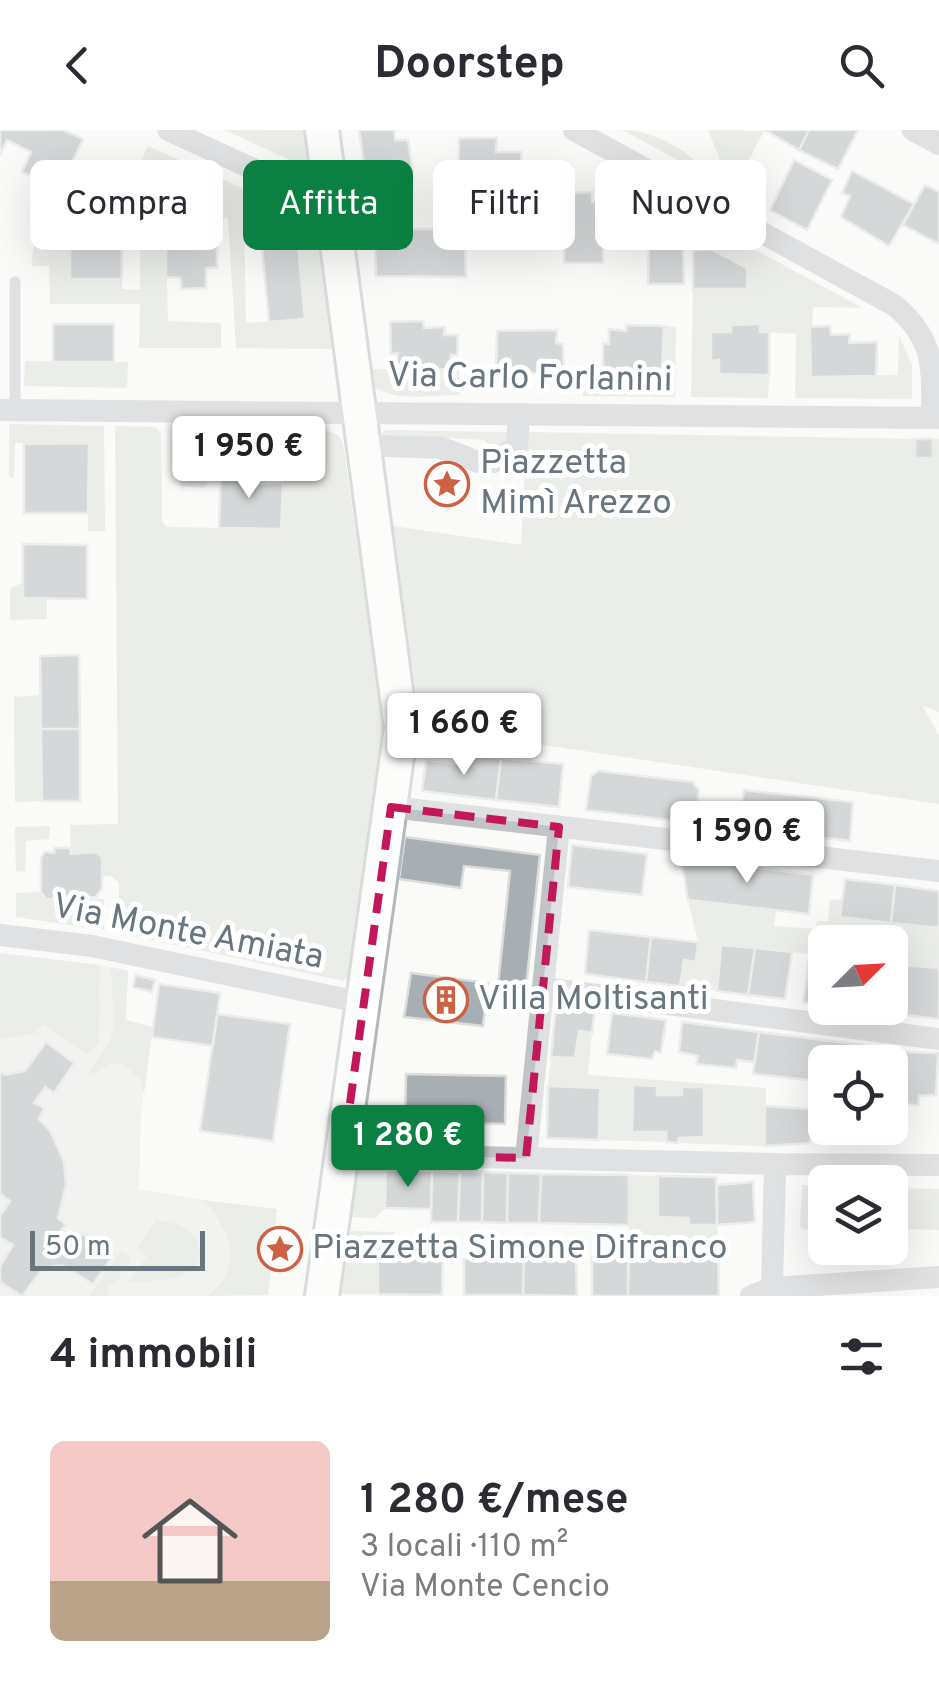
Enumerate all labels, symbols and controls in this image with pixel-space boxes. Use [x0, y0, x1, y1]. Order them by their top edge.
text: Doorstep [374, 37, 565, 94]
icon: back [50, 38, 105, 93]
icon: search [834, 38, 889, 93]
chip: Compra [30, 160, 223, 250]
chip: Affitta [243, 160, 413, 250]
chip: Filtri [433, 160, 575, 250]
chip: Nuovo [595, 160, 766, 250]
street label: Via Carlo Forlanini [387, 355, 673, 403]
pin: 1 950 € [157, 416, 341, 501]
text: 1 950 € [194, 428, 304, 468]
place label: Piazzetta Mimì Arezzo [480, 442, 672, 526]
place icon: Piazzetta Mimì Arezzo [424, 461, 470, 507]
pin: 1 660 € [372, 693, 556, 778]
text: 1 660 € [409, 705, 519, 745]
pin: 1 590 € [655, 801, 839, 886]
text: 1 590 € [692, 813, 802, 853]
street label: Via Monte Amiata [49, 885, 327, 981]
north arrow [808, 925, 908, 1025]
map controls [808, 925, 908, 1265]
building icon: Villa Moltisanti [423, 977, 469, 1023]
place label: Villa Moltisanti [478, 978, 709, 1022]
button: locate [808, 1045, 908, 1145]
pin: 1 280 € [316, 1105, 500, 1190]
text: 1 280 € [353, 1117, 463, 1157]
button: layers [808, 1165, 908, 1265]
scale bar [30, 1226, 205, 1270]
place icon: Piazzetta Simone Difranco [257, 1226, 303, 1272]
place label: Piazzetta Simone Difranco [312, 1227, 727, 1271]
text: 50 m [45, 1230, 111, 1266]
icon: filters [834, 1329, 889, 1384]
text: 4 immobili [50, 1330, 257, 1383]
text: 1 280 €/mese [360, 1475, 628, 1528]
icon: home [130, 1481, 250, 1601]
text: 3 locali · 110 m² [360, 1528, 568, 1568]
text: Via Monte Cencio [360, 1568, 610, 1608]

